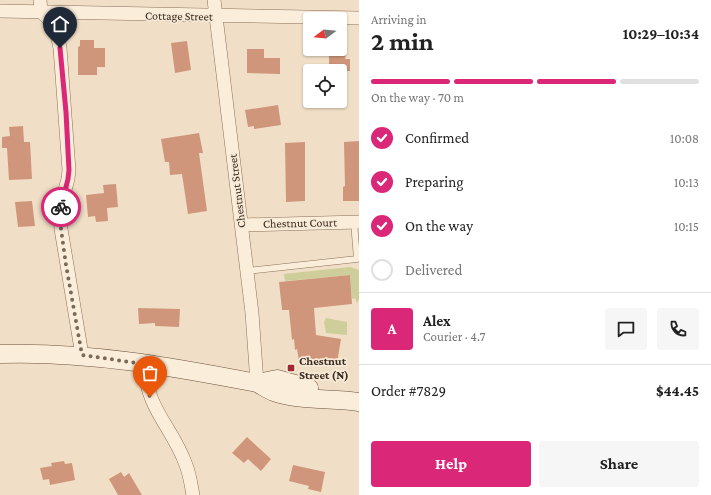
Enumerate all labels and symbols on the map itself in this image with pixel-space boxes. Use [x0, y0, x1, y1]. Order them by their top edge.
pin [43, 7.0, 77, 48]
street label: Cottage Street [145, 8, 214, 24]
north arrow [303, 12, 347, 56]
street label: Chestnut Street [225, 152, 248, 229]
courier [41, 187, 81, 227]
street label: Chestnut Court [263, 215, 338, 231]
place label: Chestnut Street (N) [299, 354, 349, 382]
pin [133, 356, 167, 397]
marker: Chestnut Street (N) [286, 363, 296, 373]

